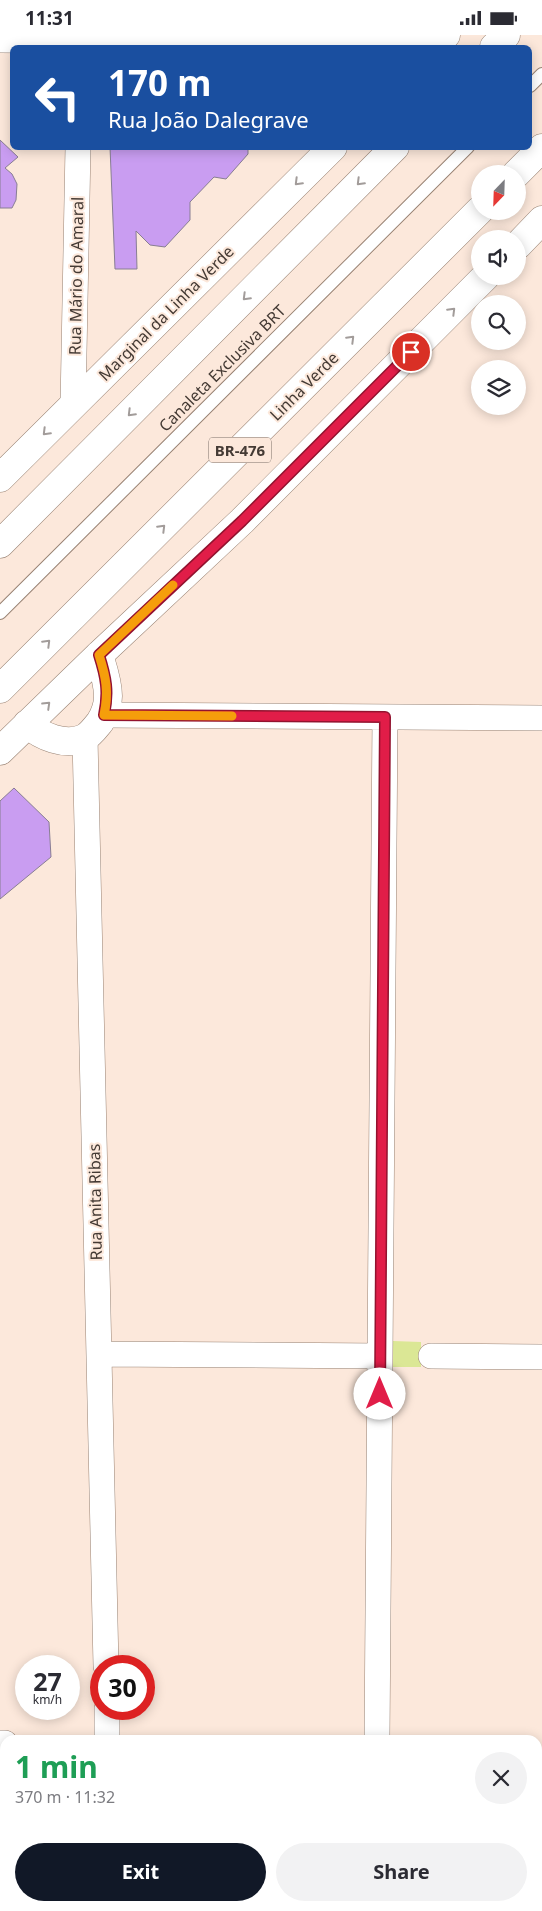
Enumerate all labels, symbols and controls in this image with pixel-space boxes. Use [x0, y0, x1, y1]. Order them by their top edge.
text: 11:31 [25, 5, 74, 31]
text: 170 m [108, 59, 211, 106]
icon: left [25, 65, 90, 130]
text: Rua João Dalegrave [108, 104, 309, 134]
north arrow [471, 165, 526, 220]
map controls [471, 165, 526, 415]
one-way arrow [295, 176, 304, 185]
one-way arrow [357, 176, 366, 185]
street label: Rua Mário do Amaral [64, 197, 88, 355]
button: sound [471, 230, 526, 285]
street label: Marginal da Linha Verde [94, 241, 238, 385]
one-way arrow [242, 292, 251, 301]
button: search [471, 295, 526, 350]
street label: Canaleta Exclusiva BRT [154, 300, 290, 436]
one-way arrow [446, 308, 455, 317]
pin [390, 331, 432, 373]
one-way arrow [345, 336, 354, 345]
icon: arrive [397, 338, 425, 366]
street label: Linha Verde [265, 347, 343, 425]
button: layers [471, 360, 526, 415]
one-way arrow [128, 407, 137, 416]
one-way arrow [43, 426, 52, 435]
road number: BR-476 [209, 437, 271, 463]
one-way arrow [156, 525, 165, 534]
one-way arrow [41, 639, 50, 648]
one-way arrow [41, 702, 50, 711]
street label: Rua Anita Ribas [83, 1143, 107, 1261]
position arrow [353, 1367, 405, 1419]
speed limit sign: 30 [90, 1655, 155, 1720]
text: 27 [33, 1664, 62, 1698]
text: km/h [33, 1691, 62, 1708]
text: 1 min [15, 1746, 98, 1787]
button: close [475, 1752, 527, 1804]
text: 370 m · 11:32 [15, 1786, 115, 1808]
button: Exit [15, 1843, 266, 1901]
button: Share [276, 1843, 527, 1901]

